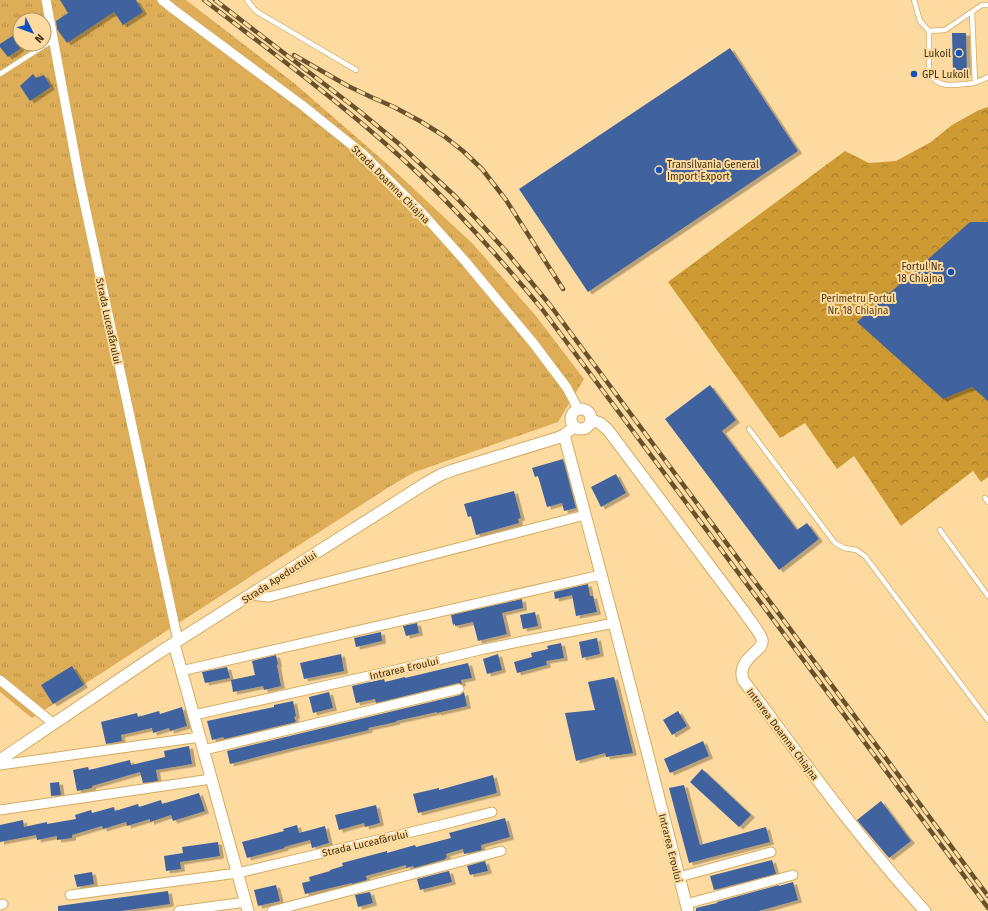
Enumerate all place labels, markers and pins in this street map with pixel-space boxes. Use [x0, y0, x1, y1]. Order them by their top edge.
place label: Lukoil [924, 48, 951, 60]
marker: Lukoil [954, 48, 964, 58]
marker: GPL Lukoil [909, 69, 919, 79]
place label: GPL Lukoil [922, 69, 969, 81]
place label: Transilvania General Import Export [667, 159, 759, 183]
marker: Transilvania General Import Export [654, 165, 664, 175]
place label: Fortul Nr. 18 Chiajna [897, 261, 943, 285]
marker: Fortul Nr. 18 Chiajna [946, 267, 956, 277]

